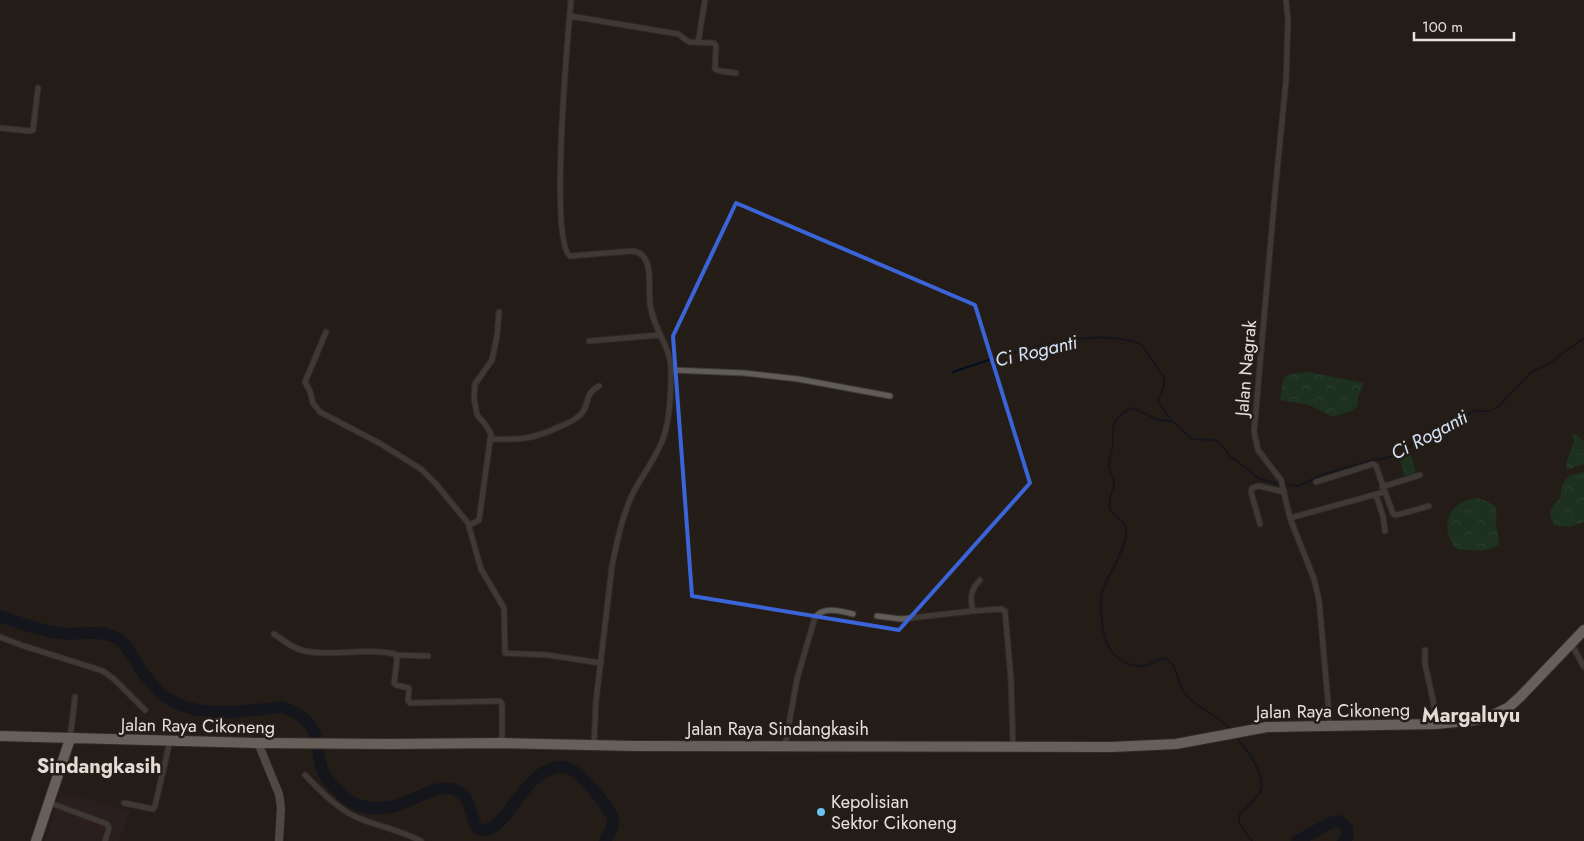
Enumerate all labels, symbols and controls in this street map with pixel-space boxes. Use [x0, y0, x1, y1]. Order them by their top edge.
scale bar [1414, 10, 1514, 42]
text: 100 m [1422, 16, 1463, 38]
street label: Jalan Nagrak [1229, 319, 1263, 419]
water label: Ci Roganti [992, 328, 1081, 374]
water label: Ci Roganti [1386, 403, 1473, 467]
street label: Jalan Raya Cikoneng [1254, 697, 1410, 725]
district label: Margaluyu [1422, 701, 1520, 730]
street label: Jalan Raya Cikoneng [119, 712, 275, 740]
street label: Jalan Raya Sindangkasih [685, 716, 869, 742]
district label: Sindangkasih [37, 752, 161, 781]
place label: Kepolisian Sektor Cikoneng [831, 789, 957, 836]
marker: Kepolisian Sektor Cikoneng [815, 806, 827, 818]

